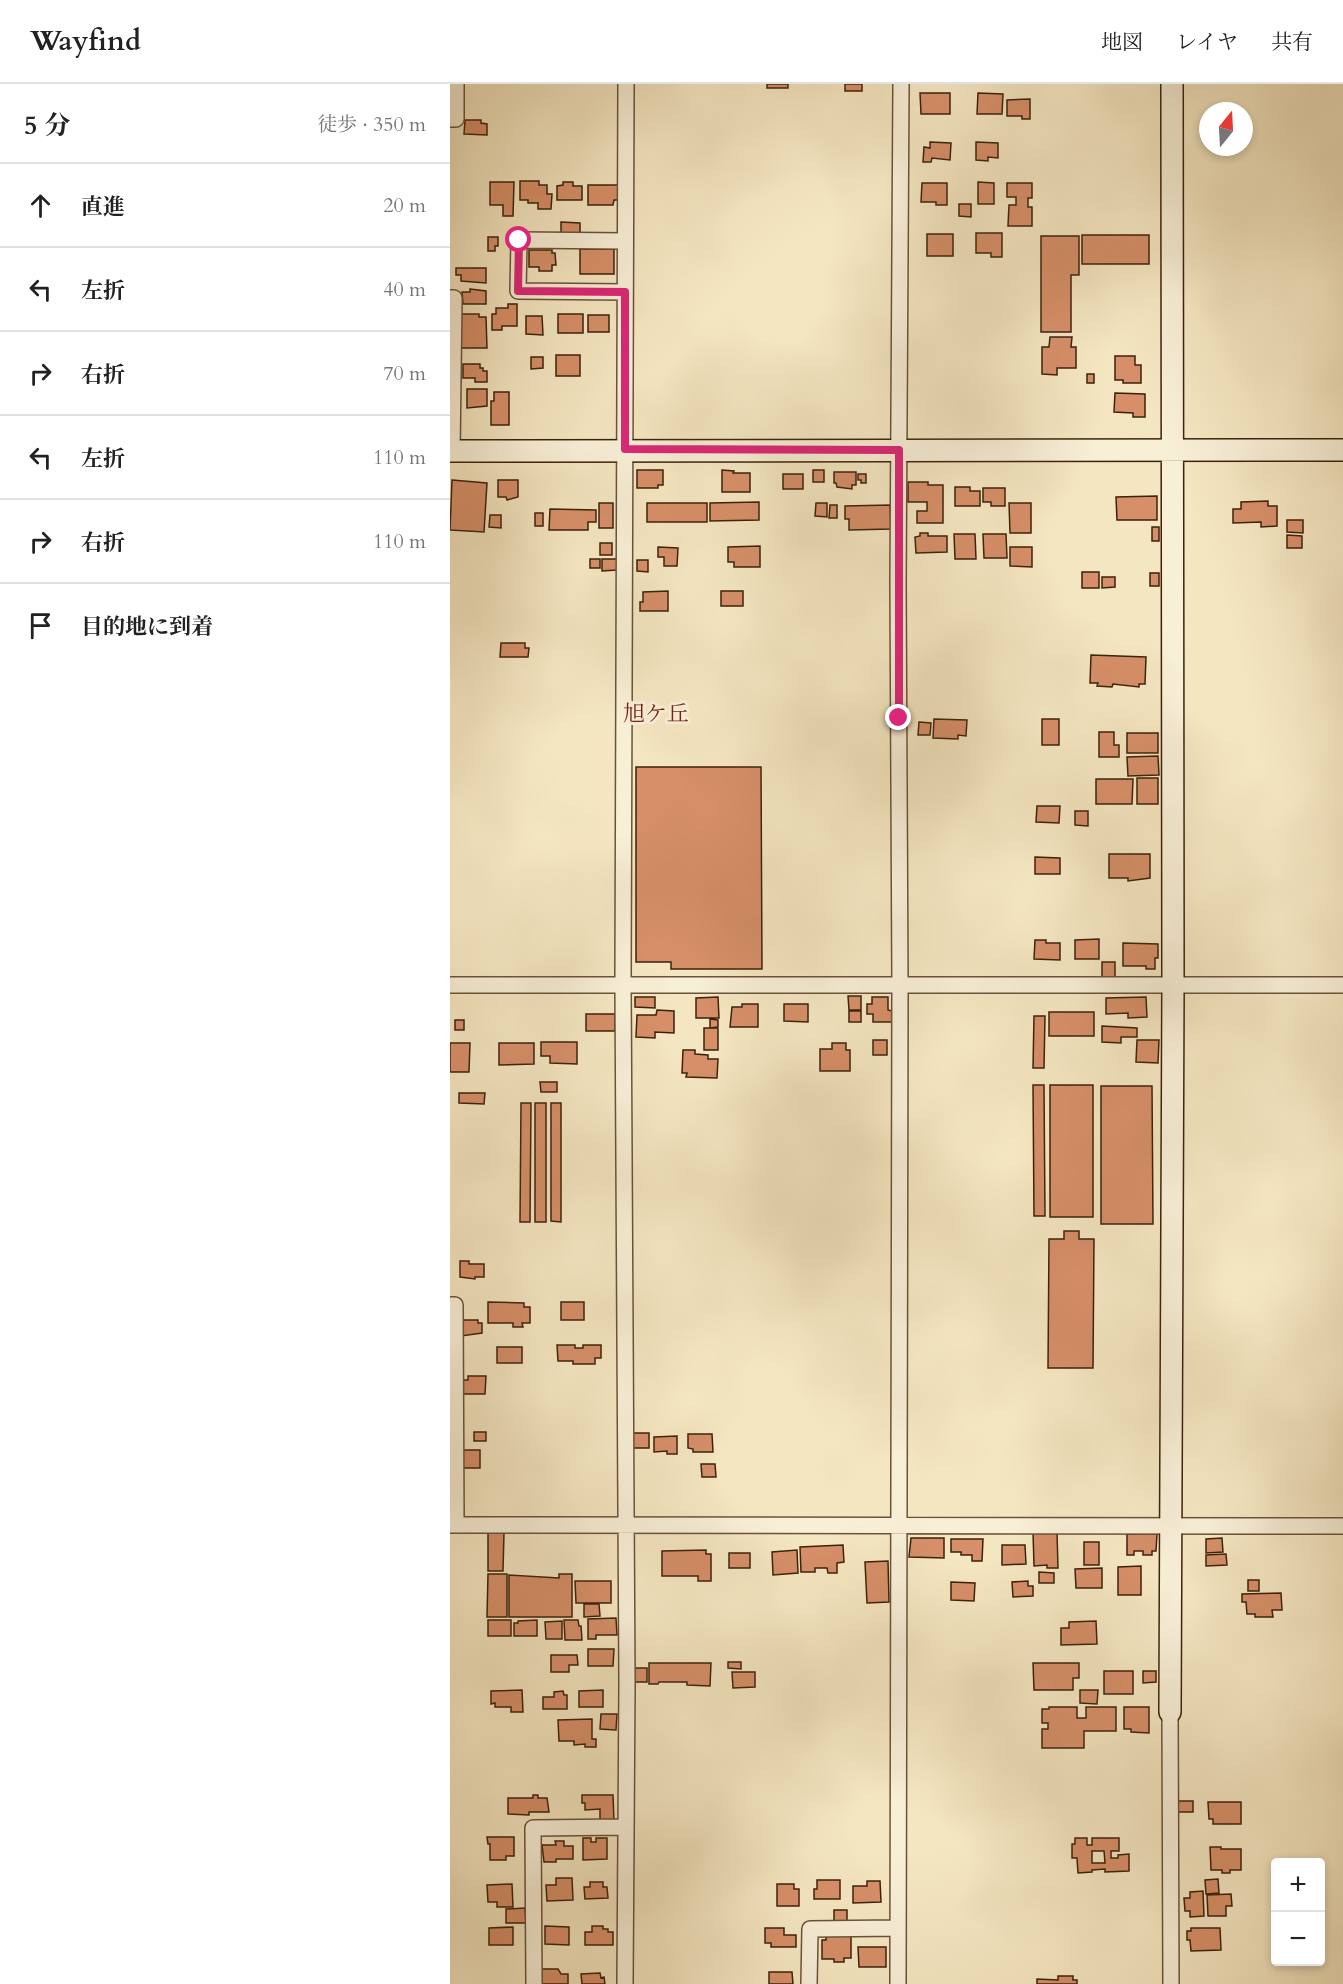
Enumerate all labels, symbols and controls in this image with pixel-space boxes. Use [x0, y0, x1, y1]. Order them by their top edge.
text: Wayfind [30, 22, 141, 60]
text: 地図 [1101, 28, 1143, 57]
text: レイヤ [1176, 28, 1238, 57]
text: 共有 [1271, 28, 1313, 57]
north arrow [1199, 102, 1253, 156]
text: 5 分 [24, 108, 70, 143]
text: 徒歩 · 350 m [317, 111, 426, 138]
icon: ahead [24, 189, 57, 222]
text: 直進 [81, 192, 125, 222]
text: 20 m [383, 192, 426, 219]
route start [505, 226, 531, 252]
icon: left [24, 273, 57, 306]
text: 左折 [81, 276, 125, 306]
text: 40 m [383, 276, 426, 303]
icon: right [24, 357, 57, 390]
text: 右折 [81, 360, 125, 390]
text: 70 m [383, 360, 426, 387]
icon: left [24, 441, 57, 474]
text: 左折 [81, 444, 125, 474]
text: 110 m [373, 444, 426, 471]
icon: right [24, 525, 57, 558]
text: 右折 [81, 528, 125, 558]
text: 110 m [373, 528, 426, 555]
icon: arrive [24, 609, 57, 642]
text: 目的地に到着 [81, 612, 213, 642]
district label: 旭ケ丘 [623, 699, 689, 729]
route end [885, 704, 911, 730]
map controls [1271, 1858, 1325, 1966]
button: + [1271, 1858, 1325, 1912]
button: − [1271, 1912, 1325, 1966]

